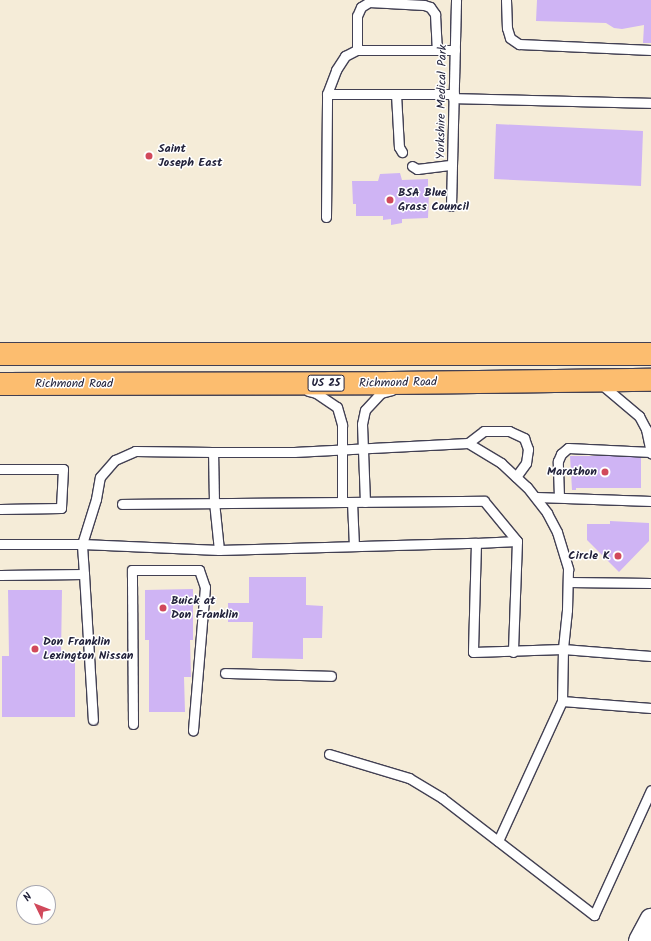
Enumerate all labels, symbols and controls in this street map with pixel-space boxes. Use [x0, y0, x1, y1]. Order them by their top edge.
street label: Yorkshire Medical Park [434, 45, 450, 159]
place label: Saint Joseph East [158, 142, 222, 170]
marker: Saint Joseph East [143, 150, 155, 162]
place label: BSA Blue Grass Council [398, 186, 469, 214]
marker: BSA Blue Grass Council [385, 195, 395, 205]
road number: US 25 [307, 374, 345, 392]
street label: Richmond Road [359, 375, 437, 391]
street label: Richmond Road [35, 377, 113, 391]
place label: Marathon [547, 465, 597, 479]
marker: Marathon [600, 467, 610, 477]
place label: Circle K [568, 549, 610, 563]
marker: Circle K [613, 551, 623, 561]
place label: Buick at Don Franklin [171, 594, 238, 622]
marker: Buick at Don Franklin [158, 603, 168, 613]
place label: Don Franklin Lexington Nissan [43, 635, 133, 663]
marker: Don Franklin Lexington Nissan [30, 644, 40, 654]
north arrow [16, 885, 56, 925]
text: N [19, 889, 37, 906]

